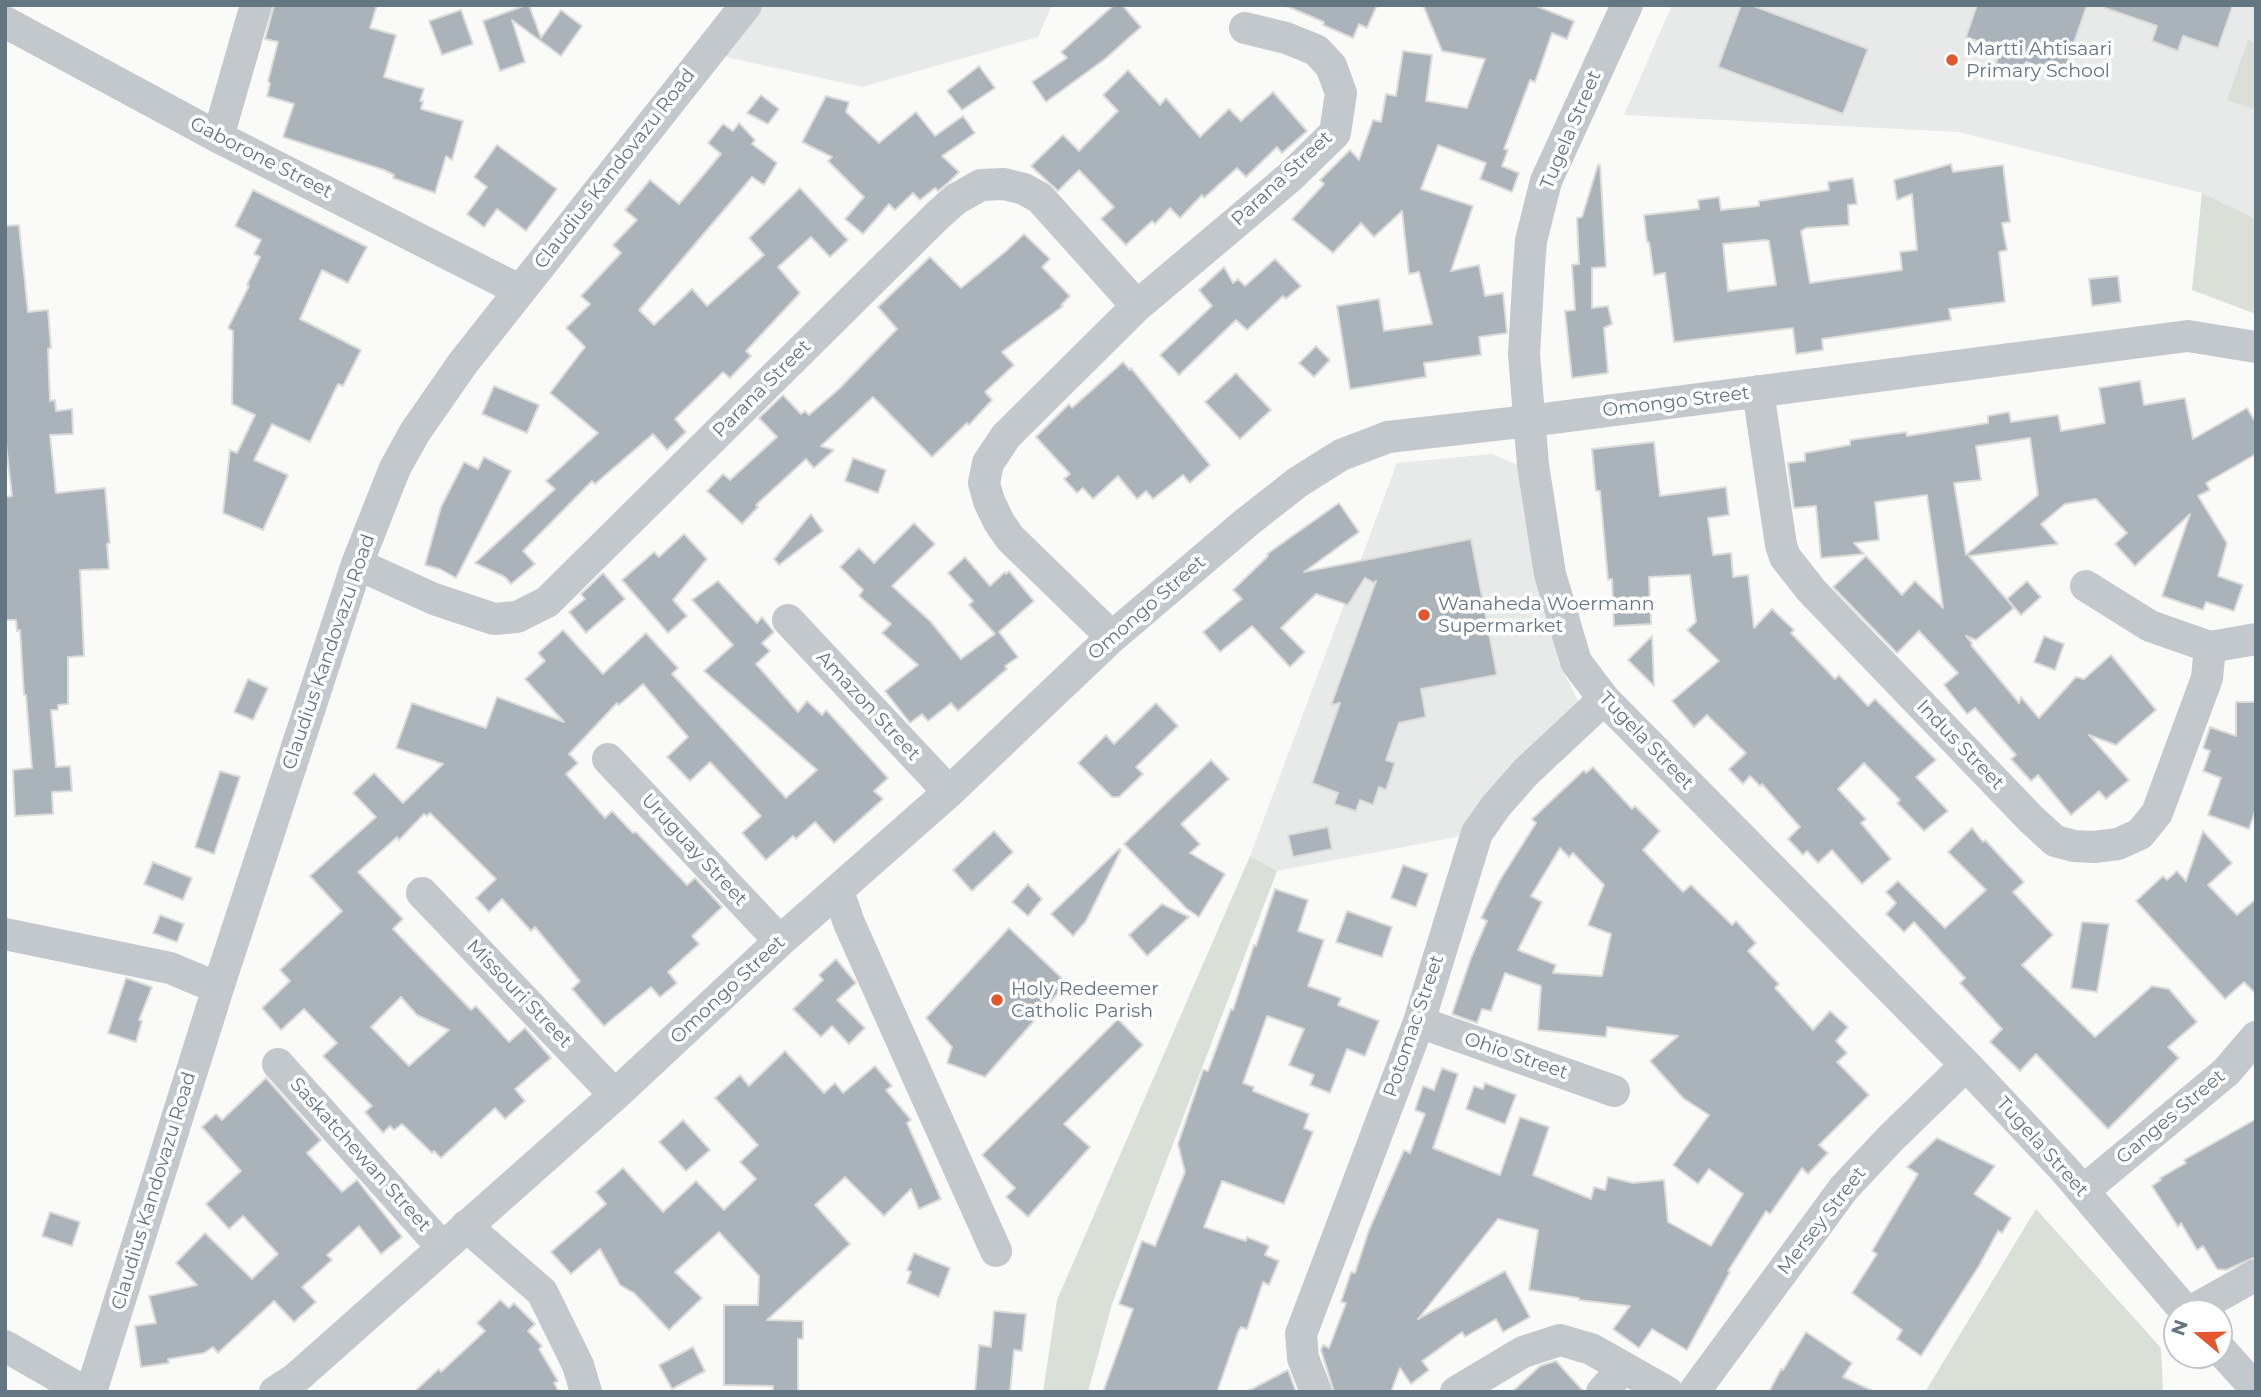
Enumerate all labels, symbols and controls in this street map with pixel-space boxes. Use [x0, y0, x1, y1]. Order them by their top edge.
place label: Martti Ahtisaari Primary School [1966, 38, 2112, 82]
marker: Martti Ahtisaari Primary School [1944, 52, 1960, 68]
street label: Claudius Kandovazu Road [530, 64, 700, 274]
street label: Tugela Street [1536, 67, 1606, 193]
street label: Gaborone Street [186, 112, 336, 204]
street label: Parana Street [1227, 127, 1337, 231]
street label: Parana Street [708, 335, 816, 443]
street label: Omongo Street [1601, 382, 1751, 422]
street label: Claudius Kandovazu Road [278, 531, 380, 773]
street label: Omongo Street [1084, 551, 1210, 665]
place label: Wanaheda Woermann Supermarket [1438, 593, 1655, 637]
marker: Wanaheda Woermann Supermarket [1416, 607, 1432, 623]
street label: Amazon Street [811, 646, 925, 766]
street label: Tugela Street [1594, 688, 1698, 794]
street label: Indus Street [1912, 695, 2008, 795]
street label: Uruguay Street [636, 789, 752, 911]
street label: Omongo Street [666, 931, 790, 1049]
street label: Missouri Street [462, 935, 576, 1053]
street label: Potomac Street [1379, 952, 1449, 1100]
place label: Holy Redeemer Catholic Parish [1011, 978, 1159, 1022]
marker: Holy Redeemer Catholic Parish [989, 992, 1005, 1008]
street label: Ohio Street [1461, 1028, 1571, 1084]
street label: Ganges Street [2112, 1065, 2230, 1169]
street label: Claudius Kandovazu Road [107, 1069, 201, 1313]
street label: Saskatchewan Street [285, 1073, 435, 1237]
street label: Tugela Street [1991, 1092, 2093, 1202]
street label: Mersey Street [1773, 1163, 1871, 1279]
north arrow [2163, 1299, 2233, 1369]
text: N [2166, 1317, 2193, 1339]

